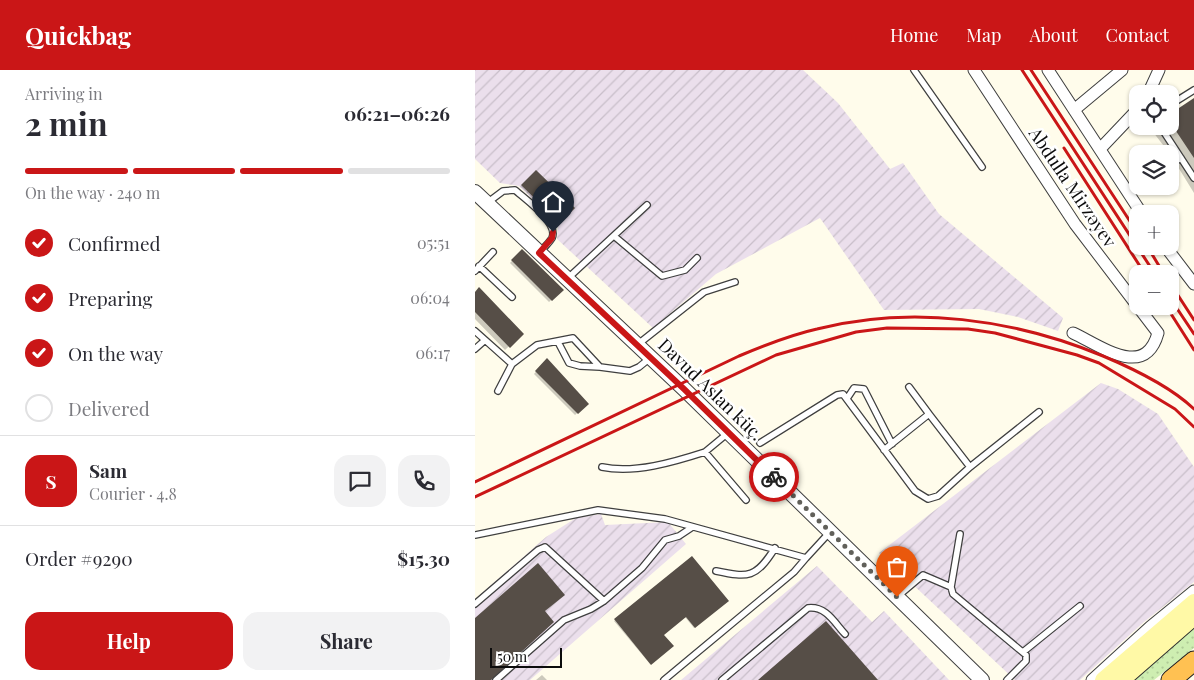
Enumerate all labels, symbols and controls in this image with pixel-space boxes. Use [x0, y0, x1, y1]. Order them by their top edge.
text: Quickbag [25, 19, 131, 51]
text: Home [890, 23, 938, 47]
text: Map [966, 23, 1001, 47]
text: About [1029, 23, 1078, 47]
text: Contact [1106, 23, 1169, 47]
text: Arriving in [25, 83, 103, 104]
map controls [1129, 85, 1179, 315]
button: locate [1129, 85, 1179, 135]
text: 06:21–06:26 [344, 100, 450, 126]
text: 2 min [25, 101, 108, 144]
street label: Abdulla Mirzəyev [1023, 121, 1122, 252]
button: layers [1129, 145, 1179, 195]
pin [532, 181, 574, 232]
text: On the way · 240 m [25, 182, 160, 203]
icon: home [539, 188, 567, 216]
button: + [1129, 205, 1179, 255]
icon: check [25, 229, 53, 257]
text: Confirmed [68, 230, 161, 256]
text: 05:51 [417, 232, 450, 253]
button: − [1129, 265, 1179, 315]
icon: check [25, 284, 53, 312]
text: Preparing [68, 285, 153, 311]
text: 06:04 [410, 287, 450, 308]
street label: Davud Aslan küç. [653, 333, 769, 445]
icon: check [25, 339, 53, 367]
text: On the way [68, 340, 163, 366]
text: 06:17 [415, 342, 450, 363]
text: Delivered [68, 395, 150, 421]
courier [749, 452, 799, 502]
button: chat [334, 455, 386, 507]
button: phone [398, 455, 450, 507]
text: Sam [89, 457, 127, 483]
icon: bike [760, 463, 788, 491]
text: S [45, 468, 57, 494]
text: Courier · 4.8 [89, 483, 177, 504]
text: Order #9290 [25, 545, 133, 571]
text: $15.30 [397, 545, 450, 571]
pin [876, 546, 918, 597]
icon: bag [883, 553, 911, 581]
button: Help [25, 612, 233, 670]
button: Share [243, 612, 450, 670]
scale bar [490, 645, 563, 668]
text: 50 m [497, 647, 527, 666]

